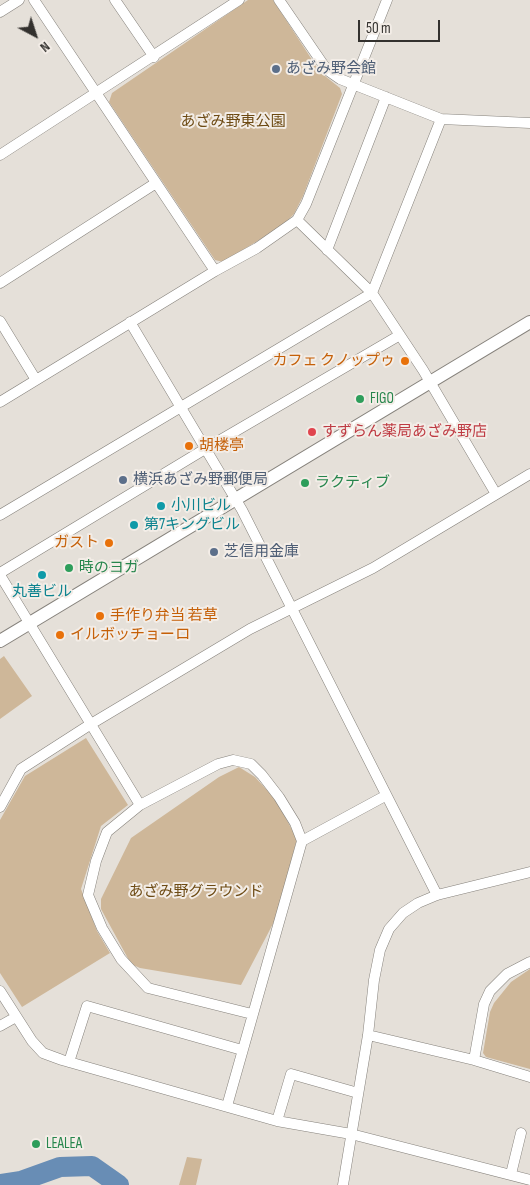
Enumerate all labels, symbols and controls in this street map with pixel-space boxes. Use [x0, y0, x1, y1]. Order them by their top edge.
north arrow [10, 10, 60, 60]
scale bar [360, 10, 442, 42]
text: 50 m [366, 19, 391, 38]
text: N [37, 38, 53, 56]
place label: あざみ野会館 [286, 60, 376, 78]
marker: あざみ野会館 [270, 63, 282, 75]
park label: あざみ野東公園 [181, 113, 285, 131]
place label: カフェ クノップゥ [273, 352, 395, 370]
marker: カフェ クノップゥ [399, 355, 411, 367]
place label: FIGO [370, 390, 394, 408]
marker: FIGO [354, 393, 366, 405]
place label: すずらん薬局あざみ野店 [322, 423, 487, 441]
marker: すずらん薬局あざみ野店 [306, 426, 318, 438]
place label: 胡楼亭 [199, 437, 244, 455]
marker: 胡楼亭 [183, 440, 195, 452]
place label: 横浜あざみ野郵便局 [133, 471, 268, 489]
marker: 横浜あざみ野郵便局 [117, 474, 129, 486]
place label: ラクティブ [315, 474, 390, 492]
marker: ラクティブ [299, 477, 311, 489]
place label: 小川ビル [171, 497, 231, 515]
marker: 小川ビル [155, 500, 167, 512]
place label: 第7キングビル [144, 516, 240, 534]
marker: 第7キングビル [128, 519, 140, 531]
place label: ガスト [54, 534, 99, 552]
marker: ガスト [103, 537, 115, 549]
place label: 芝信用金庫 [224, 543, 299, 561]
marker: 芝信用金庫 [208, 546, 220, 558]
place label: 時のヨガ [79, 559, 139, 577]
marker: 時のヨガ [63, 562, 75, 574]
marker: 丸善ビル [36, 569, 48, 581]
place label: 丸善ビル [12, 583, 72, 601]
place label: 手作り弁当 若草 [110, 607, 217, 625]
marker: 手作り弁当 若草 [94, 610, 106, 622]
place label: イルボッチョーロ [70, 626, 190, 644]
marker: イルボッチョーロ [54, 629, 66, 641]
park label: あざみ野グラウンド [129, 883, 263, 901]
place label: LEALEA [46, 1135, 82, 1153]
marker: LEALEA [30, 1138, 42, 1150]

